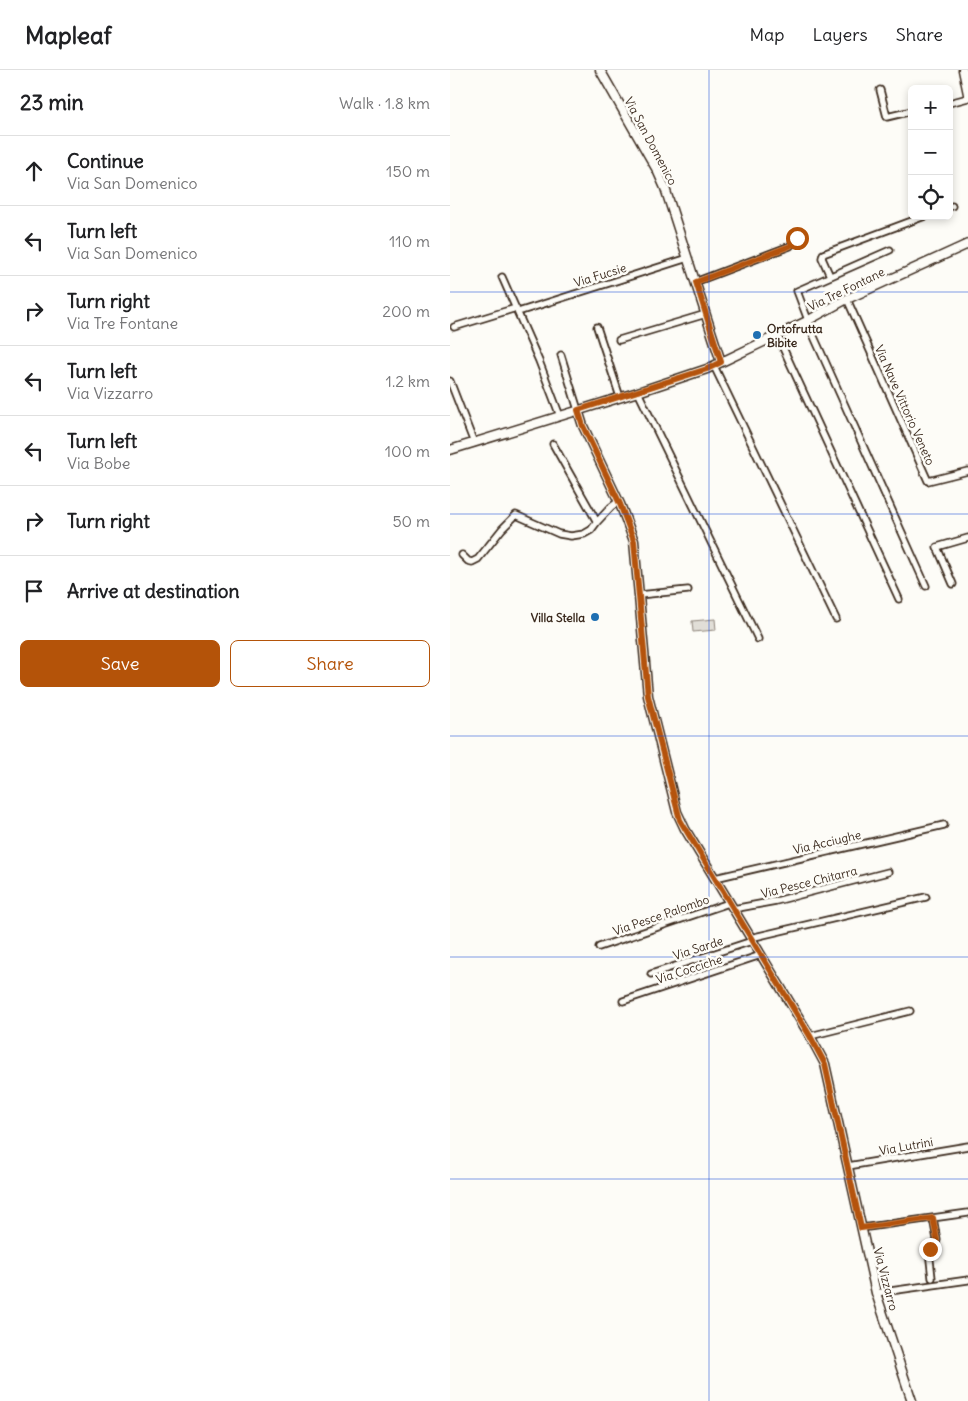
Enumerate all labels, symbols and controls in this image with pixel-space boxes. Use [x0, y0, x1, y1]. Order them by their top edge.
text: Mapleaf [25, 20, 112, 50]
text: Map [749, 23, 784, 46]
text: Layers [812, 23, 868, 46]
text: Share [896, 23, 943, 46]
map controls [908, 85, 953, 220]
button: + [908, 85, 953, 130]
text: 23 min [20, 89, 84, 116]
text: Walk · 1.8 km [339, 93, 430, 113]
street label: Via San Domenico [621, 94, 681, 188]
button: − [908, 130, 953, 175]
text: Continue [67, 149, 144, 173]
icon: ahead [20, 157, 48, 185]
text: 150 m [386, 161, 430, 181]
text: Via San Domenico [67, 173, 197, 193]
button: locate [908, 175, 953, 220]
text: Turn left [67, 219, 137, 243]
icon: left [20, 227, 48, 255]
route start [786, 227, 809, 250]
text: 110 m [389, 231, 430, 251]
text: Via San Domenico [67, 243, 197, 263]
street label: Via Fucsie [572, 260, 628, 290]
street label: Via Tre Fontane [805, 264, 887, 314]
text: Turn right [67, 289, 150, 313]
icon: right [20, 297, 48, 325]
text: 200 m [382, 301, 430, 321]
text: Via Tre Fontane [67, 313, 178, 333]
place label: Ortofrutta Bibite [767, 321, 823, 350]
marker: Ortofrutta Bibite [751, 329, 763, 341]
street label: Via Nave Vittorio Veneto [872, 343, 938, 468]
text: Turn left [67, 359, 137, 383]
icon: left [20, 367, 48, 395]
text: 1.2 km [386, 371, 430, 391]
text: Via Vizzarro [67, 383, 153, 403]
text: Turn left [67, 429, 137, 453]
icon: left [20, 437, 48, 465]
text: 100 m [385, 441, 430, 461]
text: Via Bobe [67, 453, 130, 473]
icon: right [20, 507, 48, 535]
text: Turn right [67, 509, 150, 533]
text: 50 m [392, 511, 430, 531]
icon: arrive [20, 577, 48, 605]
text: Arrive at destination [67, 579, 240, 603]
place label: Villa Stella [531, 610, 585, 625]
marker: Villa Stella [589, 611, 601, 623]
button: Save [20, 640, 220, 687]
button: Share [230, 640, 430, 687]
street label: Via Acciughe [791, 827, 863, 857]
street label: Via Pesce Chitarra [759, 863, 859, 901]
street label: Via Pesce Palombo [611, 891, 711, 939]
street label: Via Sarde [671, 933, 725, 963]
street label: Via Cocciche [654, 951, 724, 987]
street label: Via Lutrini [878, 1134, 934, 1158]
route end [919, 1238, 942, 1261]
street label: Via Vizzarro [870, 1246, 902, 1312]

